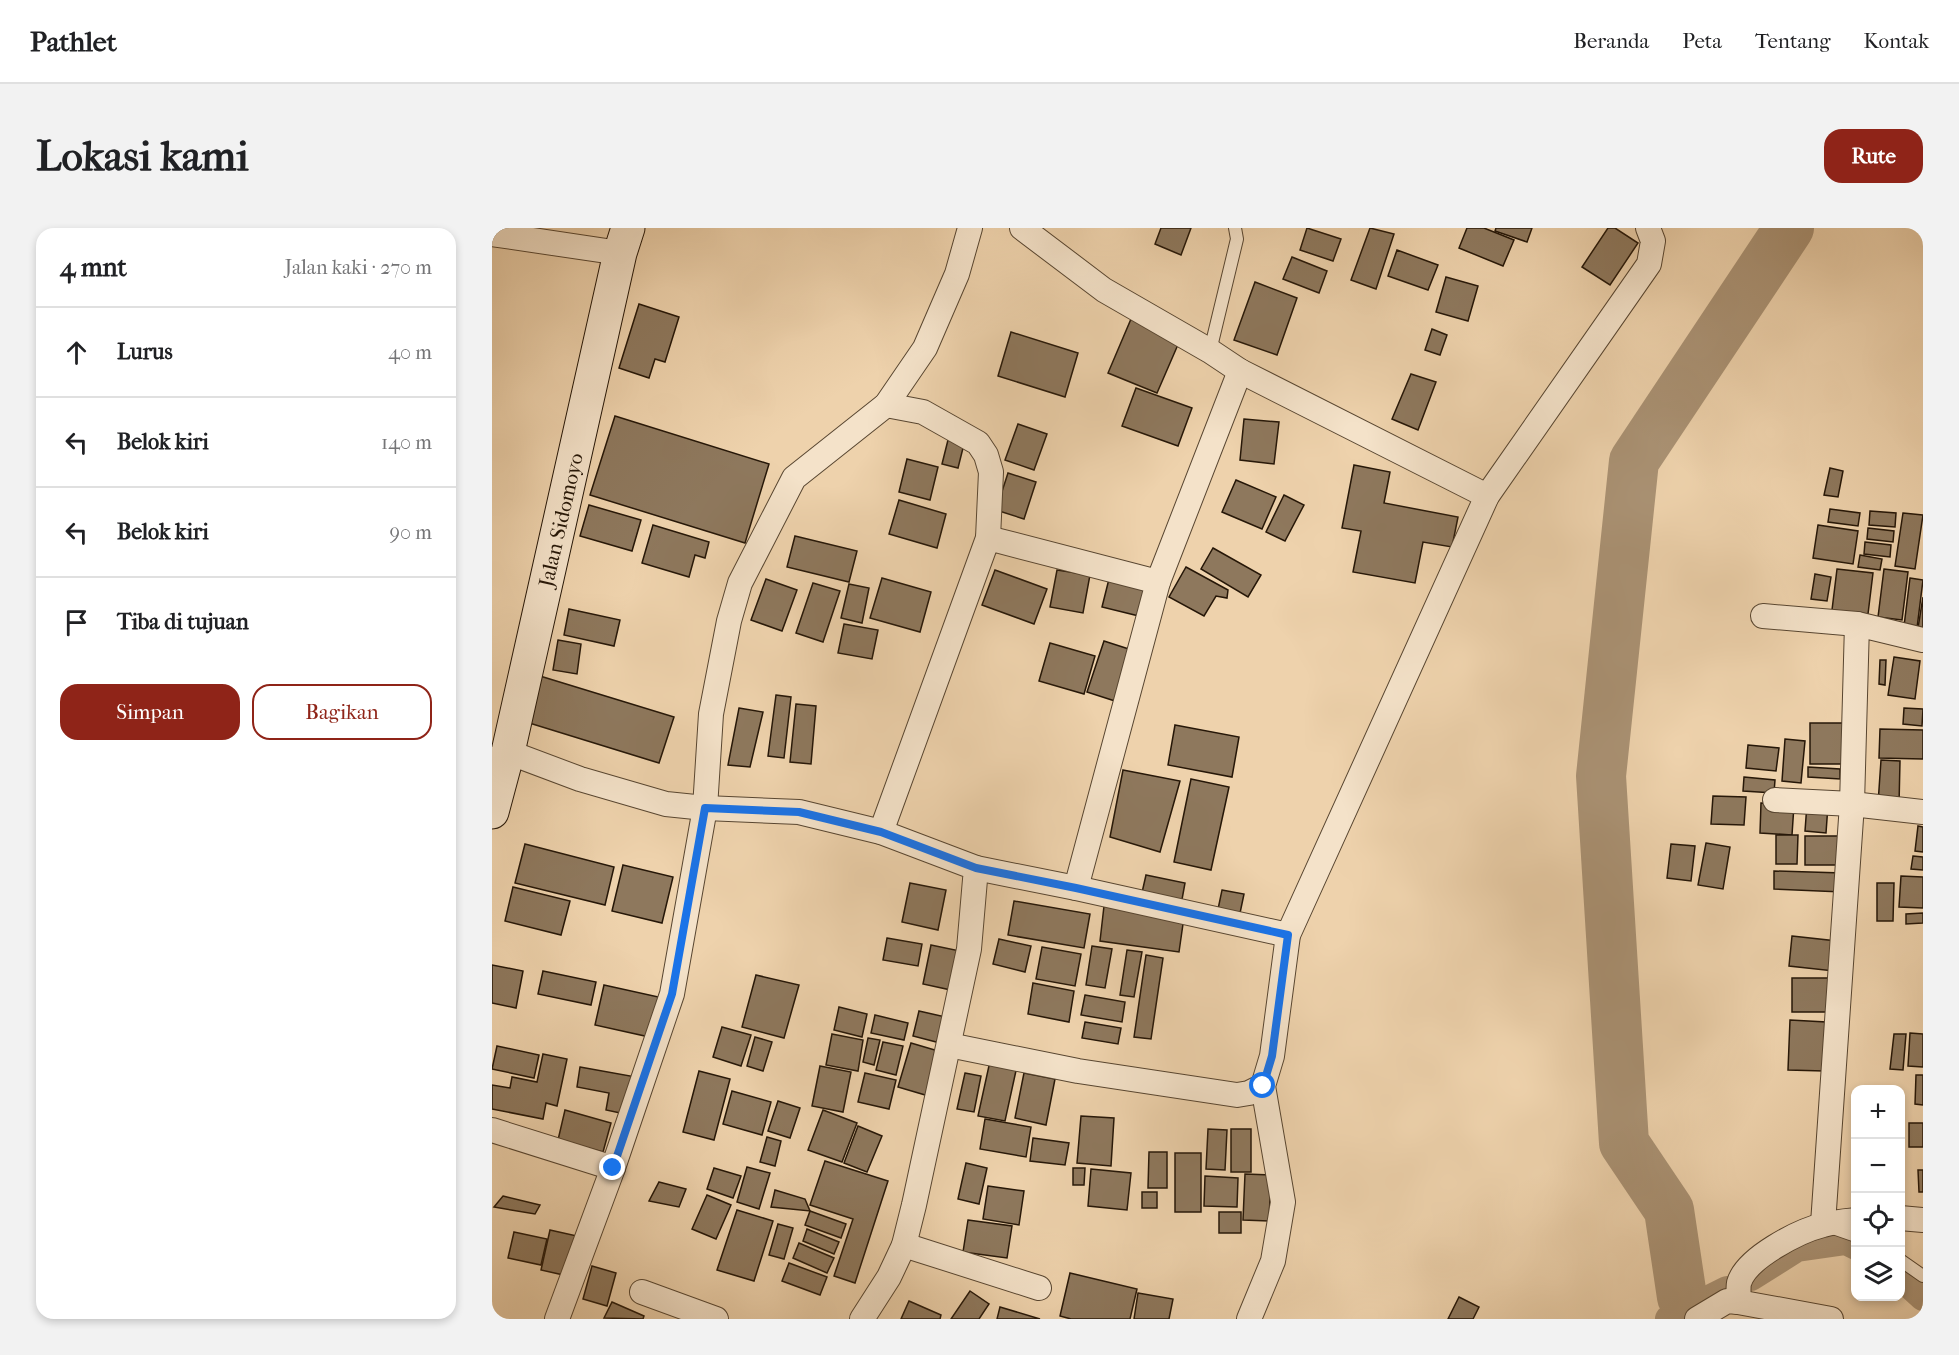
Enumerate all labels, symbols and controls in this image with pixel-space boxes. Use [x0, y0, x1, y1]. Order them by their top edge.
text: Pathlet [30, 25, 117, 58]
text: Beranda [1573, 29, 1649, 53]
text: Peta [1682, 29, 1722, 53]
text: Tentang [1755, 29, 1831, 53]
text: Kontak [1864, 29, 1929, 53]
button: Rute [1824, 129, 1923, 183]
text: Lokasi kami [36, 132, 249, 181]
text: 4 mnt [60, 252, 127, 283]
text: Jalan kaki · 270 m [285, 256, 432, 279]
icon: ahead [60, 336, 93, 369]
text: Lurus [117, 339, 173, 365]
text: 40 m [388, 341, 432, 364]
icon: left [60, 426, 93, 459]
text: Belok kiri [117, 429, 209, 455]
text: 140 m [381, 431, 432, 454]
street label: Jalan Sidomoyo [533, 451, 588, 591]
icon: left [60, 516, 93, 549]
text: Belok kiri [117, 519, 209, 545]
text: 90 m [390, 521, 432, 544]
icon: arrive [60, 606, 93, 639]
text: Tiba di tujuan [117, 609, 249, 635]
button: Simpan [60, 684, 240, 740]
button: Bagikan [252, 684, 432, 740]
route start [1249, 1072, 1275, 1098]
map controls [1851, 1085, 1905, 1301]
button: + [1851, 1085, 1905, 1139]
button: − [1851, 1139, 1905, 1193]
route end [599, 1154, 625, 1180]
button: locate [1851, 1193, 1905, 1247]
button: layers [1851, 1247, 1905, 1301]

